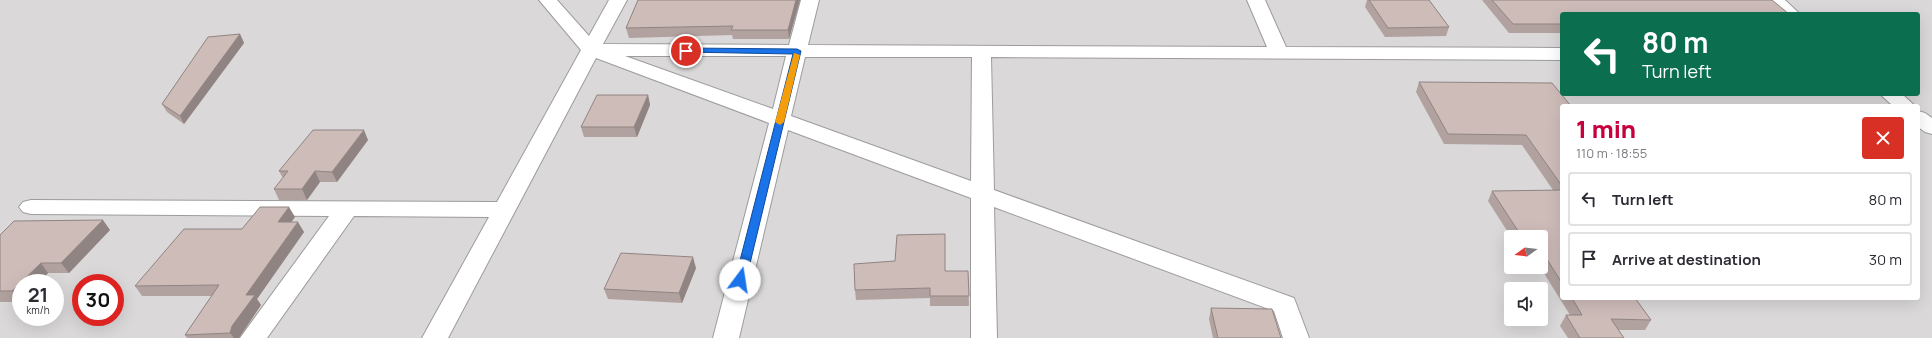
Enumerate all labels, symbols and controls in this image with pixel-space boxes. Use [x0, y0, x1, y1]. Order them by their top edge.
text: 80 m [1642, 23, 1708, 61]
icon: left [1576, 28, 1628, 80]
pin [669, 34, 703, 68]
icon: arrive [675, 40, 697, 62]
text: Turn left [1642, 59, 1712, 83]
text: 1 min [1576, 112, 1636, 145]
button: close [1862, 117, 1904, 159]
text: 110 m · 18:55 [1576, 144, 1647, 162]
icon: left [1578, 188, 1600, 210]
text: Turn left [1612, 189, 1674, 210]
text: 80 m [1868, 189, 1902, 210]
north arrow [1504, 230, 1548, 274]
map controls [1504, 230, 1548, 326]
icon: arrive [1578, 248, 1600, 270]
text: Arrive at destination [1612, 249, 1761, 270]
text: 30 m [1869, 249, 1902, 270]
position arrow [719, 259, 761, 301]
speed limit sign: 30 [72, 274, 124, 326]
text: 21 [28, 281, 48, 308]
button: sound [1504, 282, 1548, 326]
text: km/h [26, 303, 50, 317]

